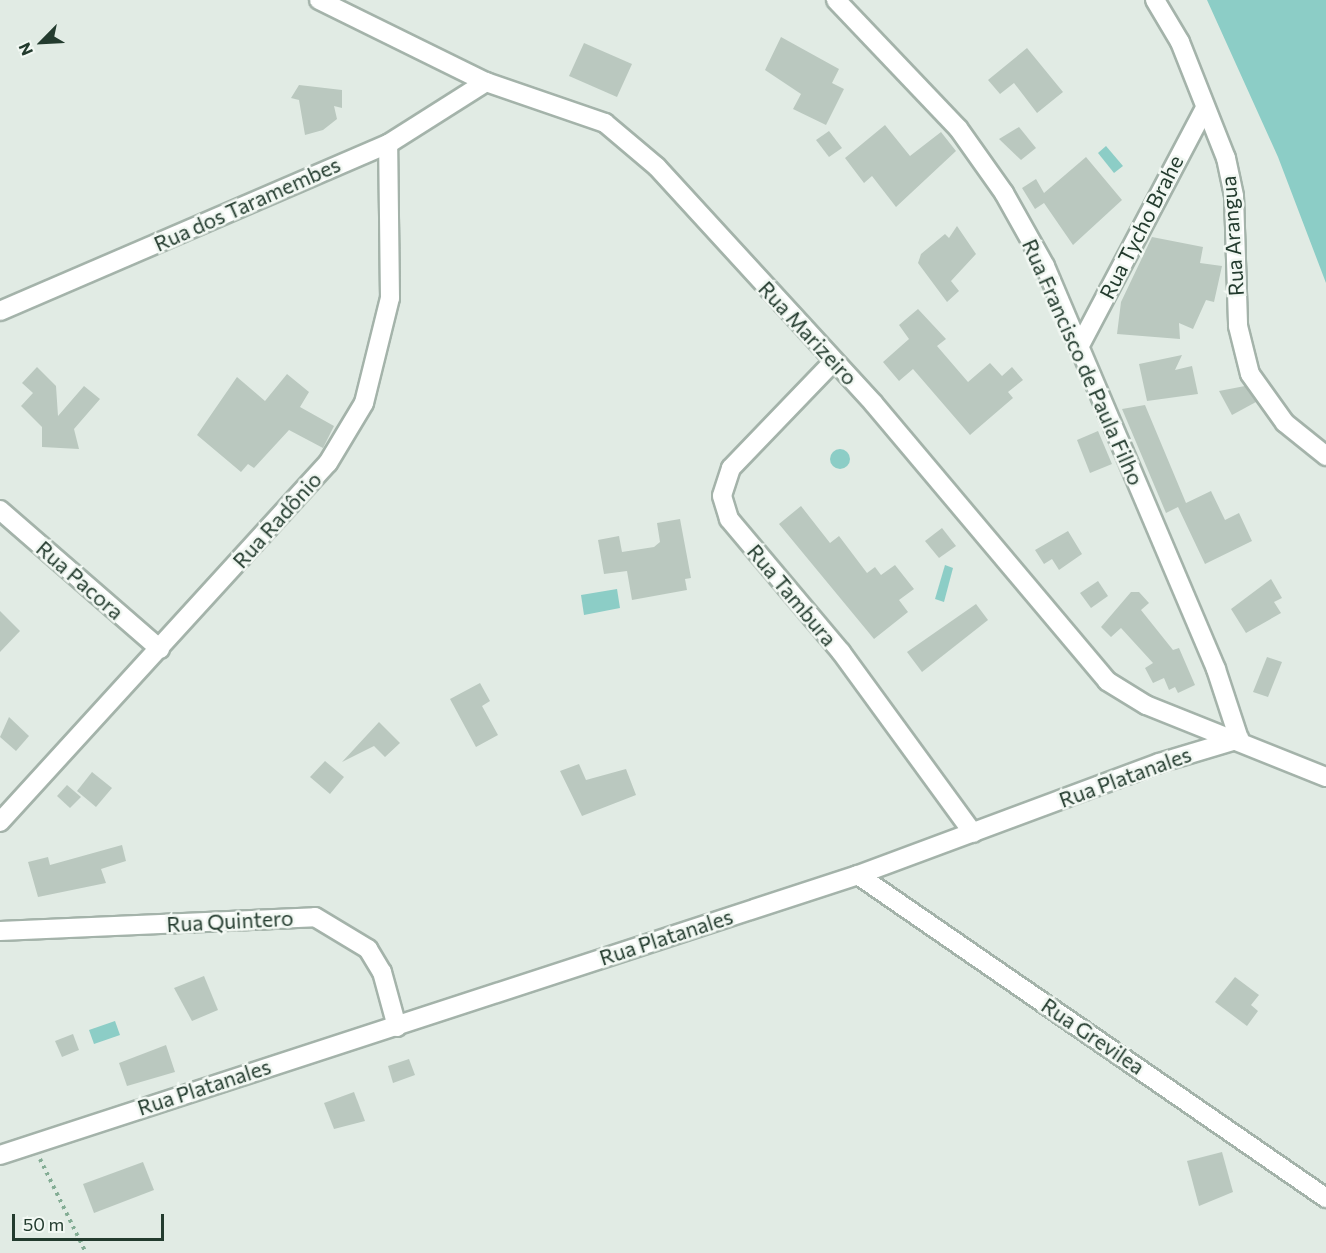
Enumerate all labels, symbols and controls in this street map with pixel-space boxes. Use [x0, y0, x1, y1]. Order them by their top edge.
north arrow [12, 12, 72, 72]
text: N [14, 40, 36, 59]
street label: Rua Tycho Brahe [1094, 151, 1188, 303]
street label: Rua dos Taramembes [150, 152, 344, 256]
street label: Rua Arangua [1215, 175, 1249, 297]
street label: Rua Francisco de Paula Filho [1017, 235, 1149, 489]
street label: Rua Marizeiro [753, 276, 863, 390]
street label: Rua Radônio [227, 467, 327, 573]
street label: Rua Pacora [31, 535, 129, 625]
street label: Rua Tambura [742, 539, 842, 651]
street label: Rua Platanales [1055, 741, 1195, 813]
street label: Rua Platanales [596, 904, 736, 970]
street label: Rua Quintero [166, 905, 294, 937]
street label: Rua Grevilea [1037, 992, 1149, 1080]
street label: Rua Platanales [134, 1054, 274, 1120]
scale bar [15, 1202, 166, 1240]
text: 50 m [23, 1213, 64, 1235]

